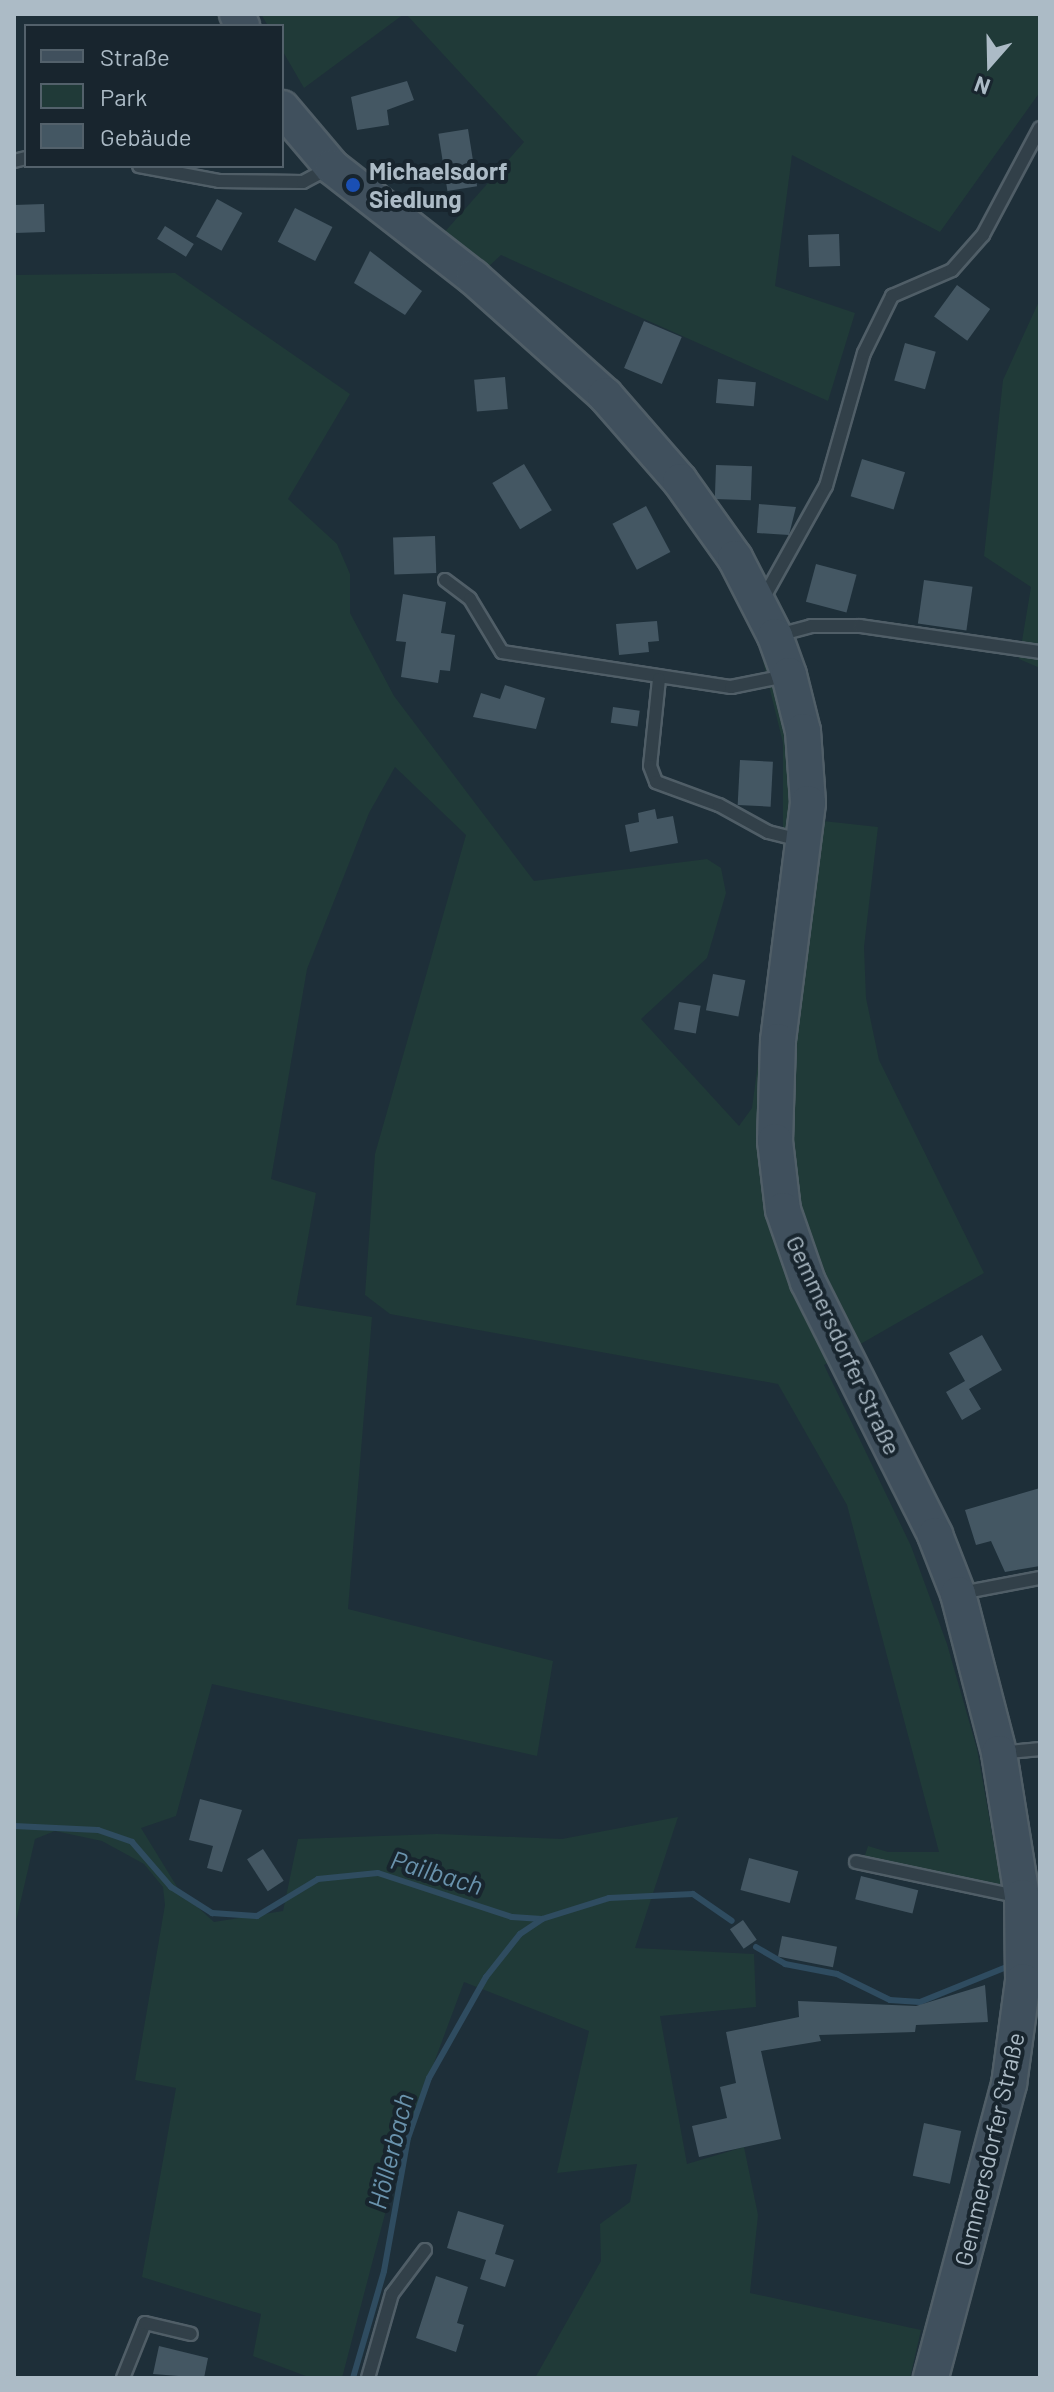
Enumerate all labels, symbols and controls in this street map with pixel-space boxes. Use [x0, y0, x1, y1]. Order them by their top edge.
legend [24, 24, 284, 168]
north arrow [950, 24, 1030, 104]
text: Straße [100, 42, 170, 71]
text: N [970, 72, 993, 101]
text: Park [100, 82, 147, 111]
text: Gebäude [100, 122, 192, 151]
place label: Michaelsdorf Siedlung [369, 157, 508, 213]
marker: Michaelsdorf Siedlung [344, 176, 362, 194]
street label: Gemmersdorfer Straße [780, 1231, 908, 1459]
water label: Pailbach [387, 1843, 487, 1901]
street label: Gemmersdorfer Straße [948, 2029, 1030, 2269]
water label: Höllerbach [361, 2090, 419, 2212]

